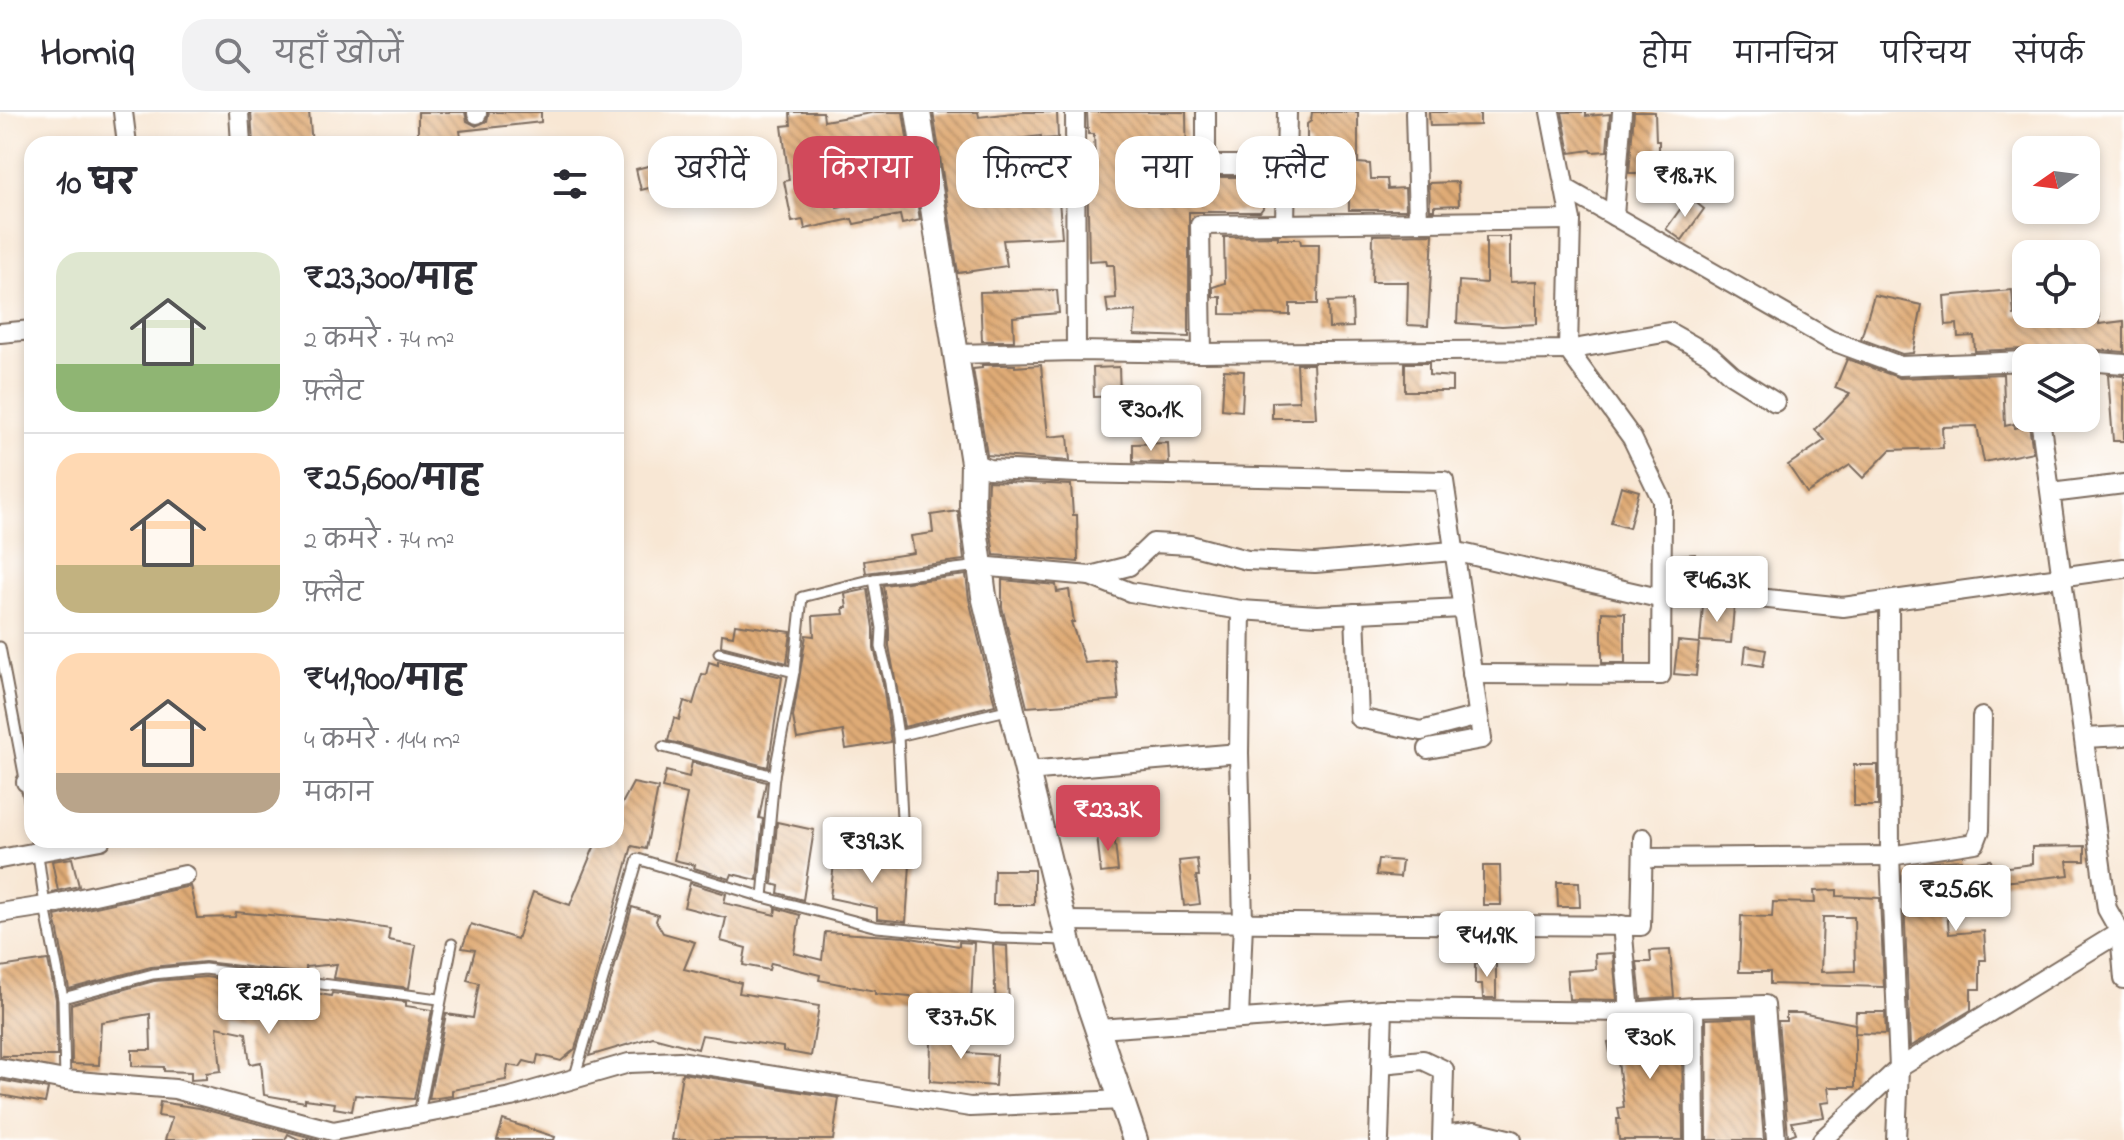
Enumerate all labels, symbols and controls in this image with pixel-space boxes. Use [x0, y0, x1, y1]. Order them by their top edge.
search box [182, 19, 742, 91]
text: Homiq [40, 27, 134, 83]
icon: search [210, 33, 254, 77]
text: यहाँ खोजें [274, 34, 403, 78]
text: होम [1641, 36, 1690, 77]
text: मानचित्र [1734, 36, 1837, 77]
text: परिचय [1881, 36, 1970, 77]
text: संपर्क [2014, 36, 2084, 77]
chip: खरीदें [648, 136, 777, 208]
chip: किराया [793, 136, 940, 208]
chip: फ़िल्टर [956, 136, 1099, 208]
chip: नया [1115, 136, 1220, 208]
chip: फ़्लैट [1236, 136, 1356, 208]
north arrow [2012, 136, 2100, 224]
map controls [2012, 136, 2100, 432]
pin: ₹18.7K [1620, 151, 1750, 219]
text: ₹18.7K [1654, 158, 1716, 196]
text: 10 घर [56, 160, 135, 210]
icon: filters [548, 162, 592, 206]
button: locate [2012, 240, 2100, 328]
text: ₹23,300/माह [304, 255, 475, 305]
icon: home [120, 284, 216, 380]
text: 2 कमरे · 74 m² [304, 322, 455, 360]
button: layers [2012, 344, 2100, 432]
text: फ़्लैट [304, 375, 363, 413]
pin: ₹30.1K [1086, 385, 1216, 453]
text: ₹30.1K [1119, 392, 1183, 430]
text: ₹25,600/माह [304, 456, 481, 506]
icon: home [120, 485, 216, 581]
text: 2 कमरे · 74 m² [304, 523, 455, 561]
pin: ₹46.3K [1652, 556, 1782, 624]
text: ₹46.3K [1684, 563, 1750, 601]
text: फ़्लैट [304, 576, 363, 614]
text: ₹41,900/माह [304, 656, 465, 706]
icon: home [120, 685, 216, 781]
text: 4 कमरे · 144 m² [304, 723, 461, 761]
text: मकान [304, 776, 373, 814]
pin: ₹23.3K [1043, 785, 1173, 853]
text: ₹23.3K [1074, 792, 1142, 830]
pin: ₹39.3K [807, 817, 937, 885]
text: ₹39.3K [841, 824, 903, 862]
pin: ₹25.6K [1891, 865, 2021, 933]
text: ₹25.6K [1920, 872, 1992, 910]
pin: ₹41.9K [1422, 911, 1552, 979]
text: ₹41.9K [1457, 918, 1517, 956]
pin: ₹29.6K [204, 968, 334, 1036]
text: ₹29.6K [236, 975, 302, 1013]
pin: ₹37.5K [896, 993, 1026, 1061]
text: ₹37.5K [926, 1000, 996, 1038]
pin: ₹30K [1603, 1013, 1697, 1081]
text: ₹30K [1625, 1020, 1675, 1058]

